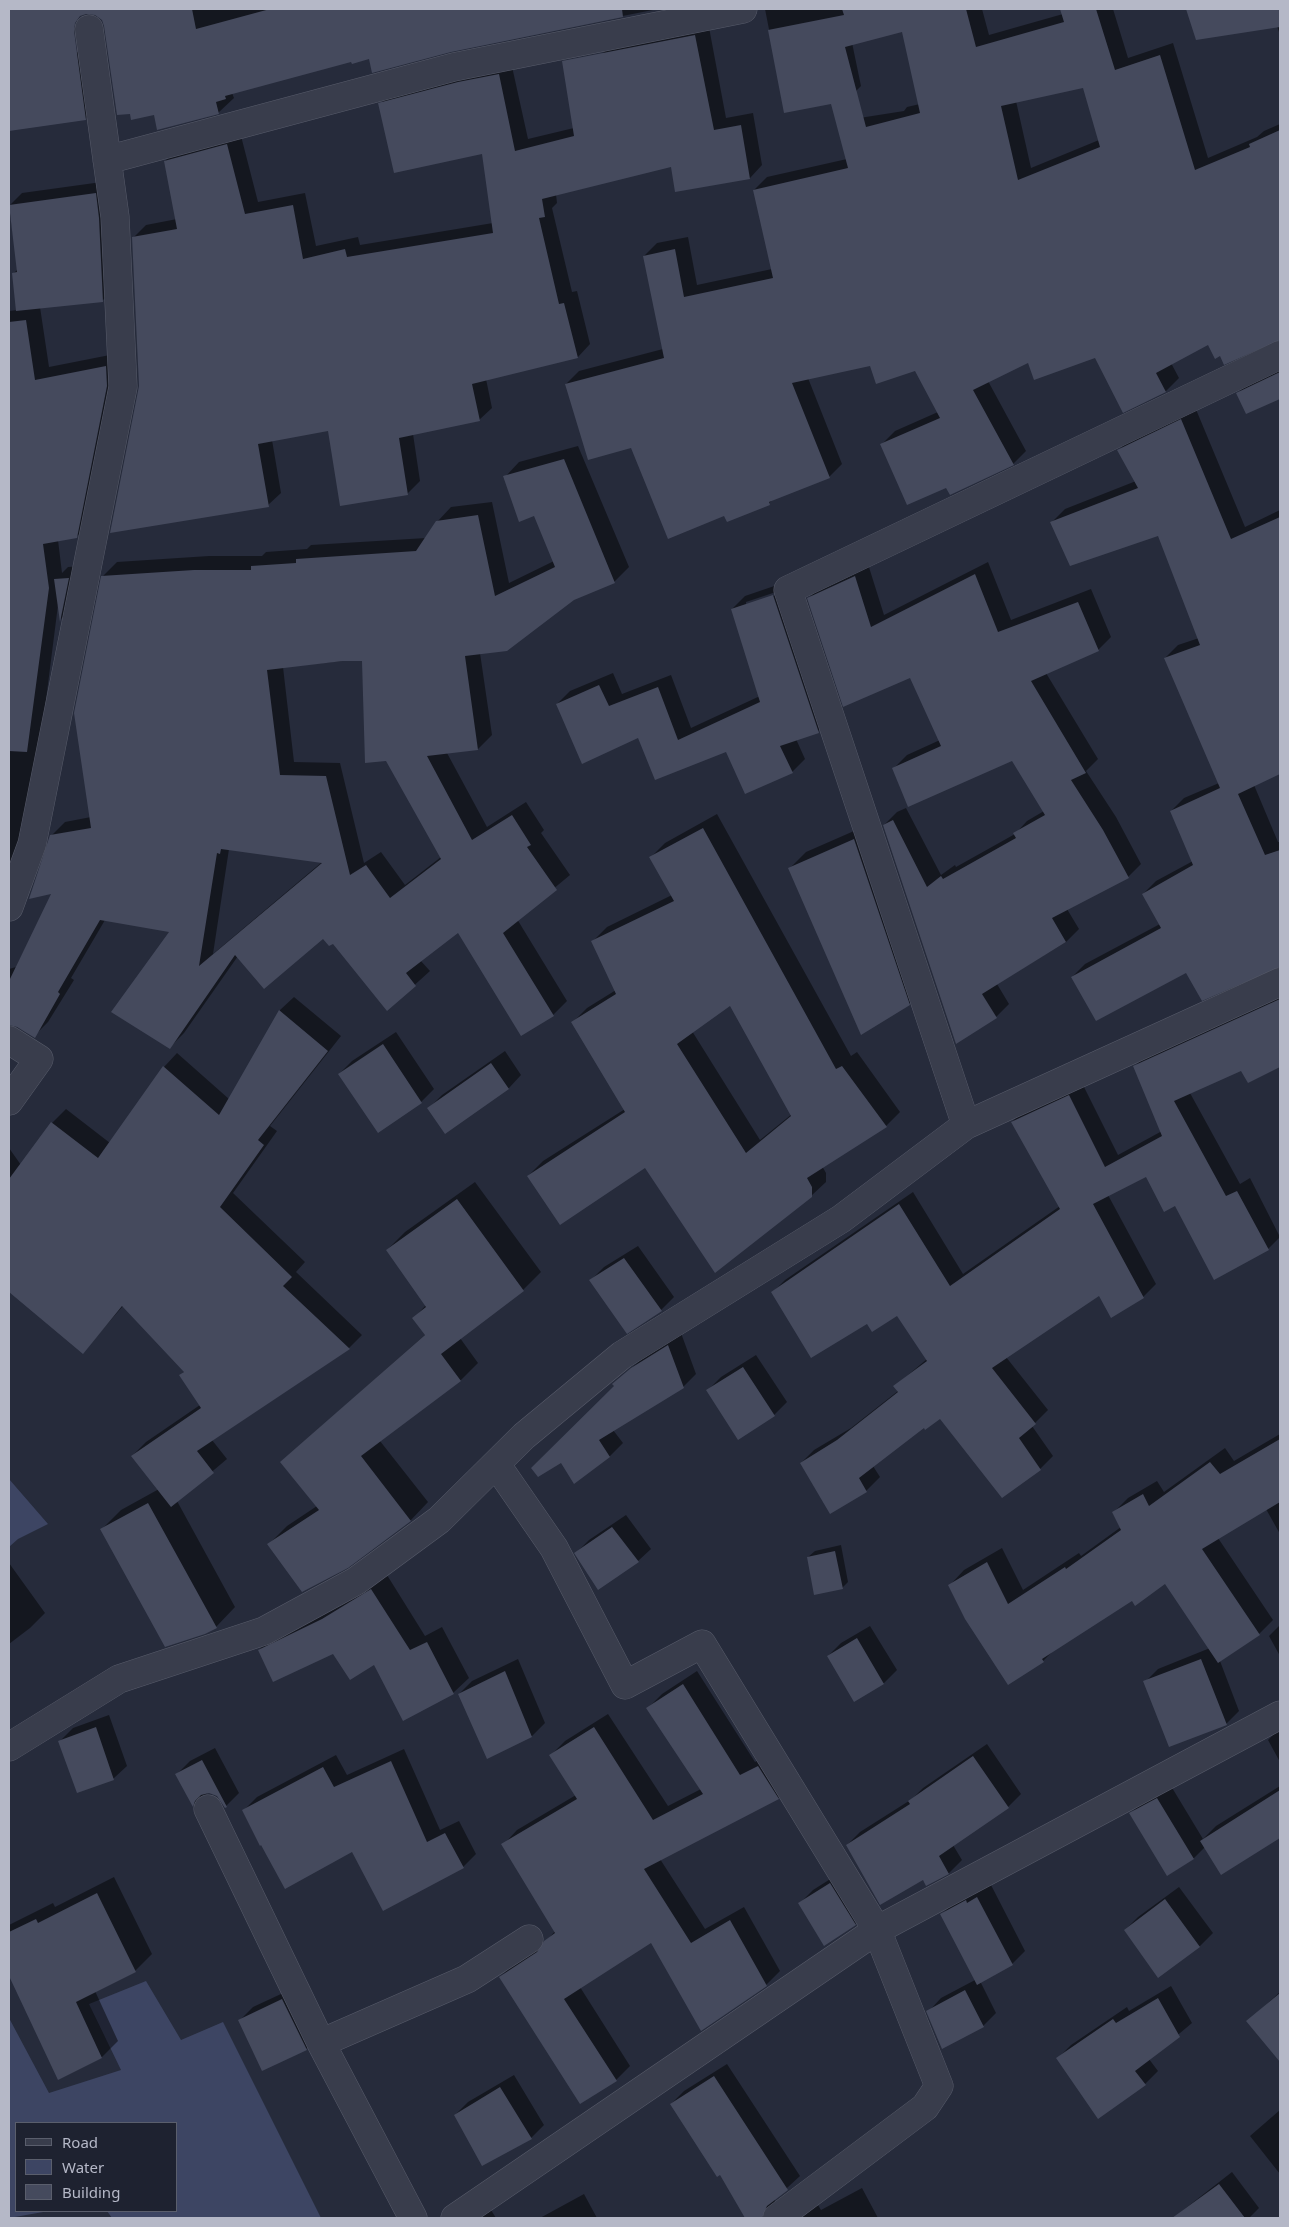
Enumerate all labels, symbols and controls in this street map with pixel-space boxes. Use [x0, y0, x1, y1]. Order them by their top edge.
legend [15, 2122, 178, 2212]
text: Road [62, 2132, 98, 2152]
text: Water [62, 2157, 104, 2177]
text: Building [62, 2182, 120, 2202]

